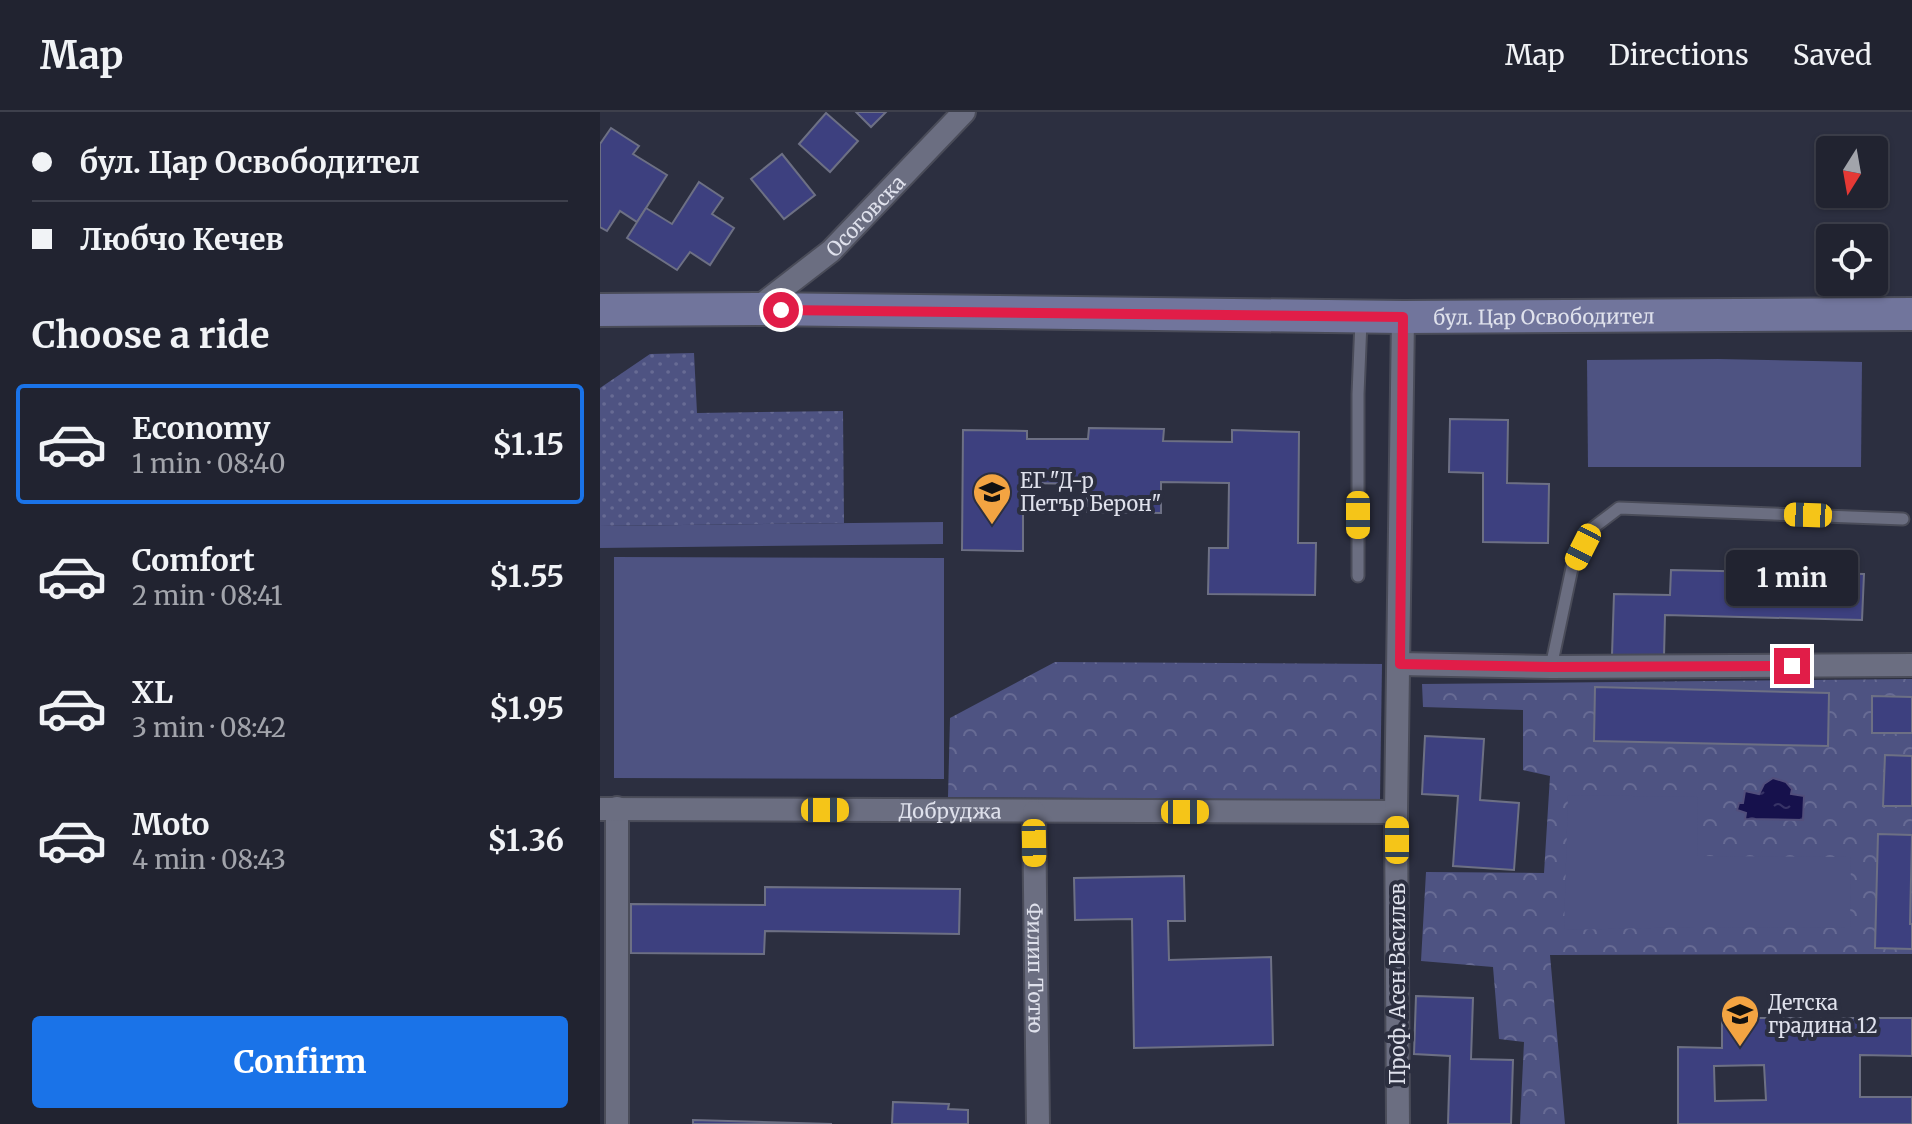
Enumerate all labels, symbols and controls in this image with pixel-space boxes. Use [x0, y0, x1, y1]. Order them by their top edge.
text: Map [40, 32, 124, 79]
text: Map [1505, 37, 1565, 73]
text: Directions [1609, 37, 1749, 73]
text: Saved [1793, 37, 1872, 73]
north arrow [1816, 136, 1888, 208]
map controls [1816, 136, 1888, 296]
text: бул. Цар Освободител [80, 143, 420, 181]
street label: Осоговска [820, 169, 910, 262]
text: Любчо Кечев [80, 220, 284, 258]
button: locate [1816, 224, 1888, 296]
route start [763, 292, 799, 328]
street label: бул. Цар Освободител [1433, 303, 1655, 329]
text: Choose a ride [32, 313, 269, 358]
icon: car [36, 408, 108, 480]
text: Economy [132, 409, 270, 447]
text: $1.15 [492, 425, 564, 463]
text: 1 min · 08:40 [132, 447, 286, 480]
place label: ЕГ "Д-р Петър Берон" [1020, 468, 1161, 516]
school or university icon: ЕГ "Д-р Петър Берон" [971, 471, 1013, 526]
car [1346, 491, 1370, 539]
car [1784, 502, 1832, 528]
car [1561, 520, 1605, 574]
icon: car [36, 540, 108, 612]
text: Comfort [132, 541, 255, 579]
callout: 1 min [1726, 550, 1858, 606]
text: $1.55 [489, 557, 564, 595]
text: 1 min [1757, 561, 1827, 594]
text: 2 min · 08:41 [132, 579, 283, 612]
route end [1774, 648, 1810, 684]
icon: car [36, 672, 108, 744]
text: XL [132, 673, 173, 711]
text: $1.95 [489, 689, 564, 727]
text: 3 min · 08:42 [132, 711, 286, 744]
car [801, 798, 849, 822]
street label: Добруджа [899, 798, 1002, 823]
car [1161, 800, 1209, 824]
icon: car [36, 804, 108, 876]
text: Moto [132, 805, 210, 843]
car [1385, 816, 1409, 864]
car [1022, 819, 1046, 867]
text: $1.36 [487, 821, 564, 859]
text: 4 min · 08:43 [132, 843, 286, 876]
street label: Проф. Асен Василев [1385, 883, 1410, 1085]
street label: Филип Тотю [1023, 903, 1049, 1033]
place label: Детска градина 12 [1768, 990, 1878, 1038]
school or university icon: Детска градина 12 [1719, 993, 1761, 1048]
button: Confirm [32, 1016, 568, 1108]

